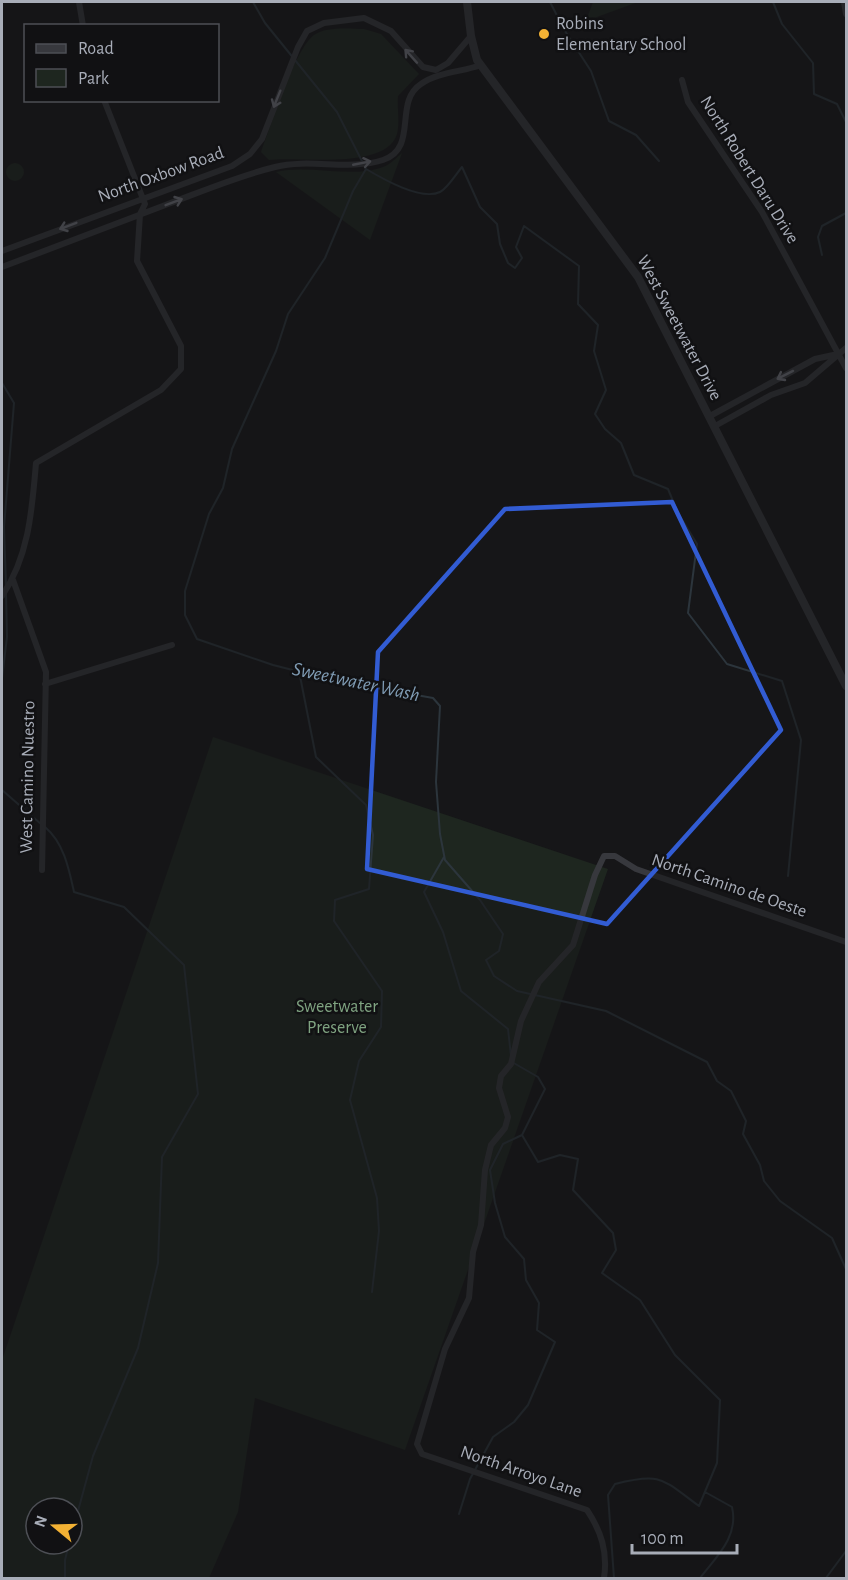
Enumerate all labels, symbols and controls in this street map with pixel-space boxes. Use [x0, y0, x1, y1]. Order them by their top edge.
place label: Robins Elementary School [556, 15, 687, 54]
legend [24, 24, 219, 102]
marker: Robins Elementary School [537, 27, 551, 41]
text: Road [78, 40, 114, 58]
one-way arrow [404, 49, 418, 64]
text: Park [78, 70, 110, 88]
one-way arrow [271, 89, 282, 108]
street label: North Robert Daru Drive [696, 93, 802, 247]
street label: North Oxbow Road [96, 144, 226, 206]
one-way arrow [352, 157, 372, 168]
one-way arrow [164, 195, 183, 206]
one-way arrow [60, 221, 78, 232]
street label: West Sweetwater Drive [633, 252, 725, 404]
one-way arrow [776, 369, 794, 381]
water label: Sweetwater Wash [290, 659, 422, 705]
street label: West Camino Nuestro [18, 700, 38, 854]
street label: North Camino de Oeste [649, 851, 809, 921]
park label: Sweetwater Preserve [296, 998, 378, 1037]
street label: North Arroyo Lane [458, 1443, 584, 1501]
north arrow [24, 1496, 84, 1556]
text: N [31, 1514, 50, 1529]
scale bar [632, 1517, 737, 1555]
text: 100 m [641, 1530, 684, 1548]

